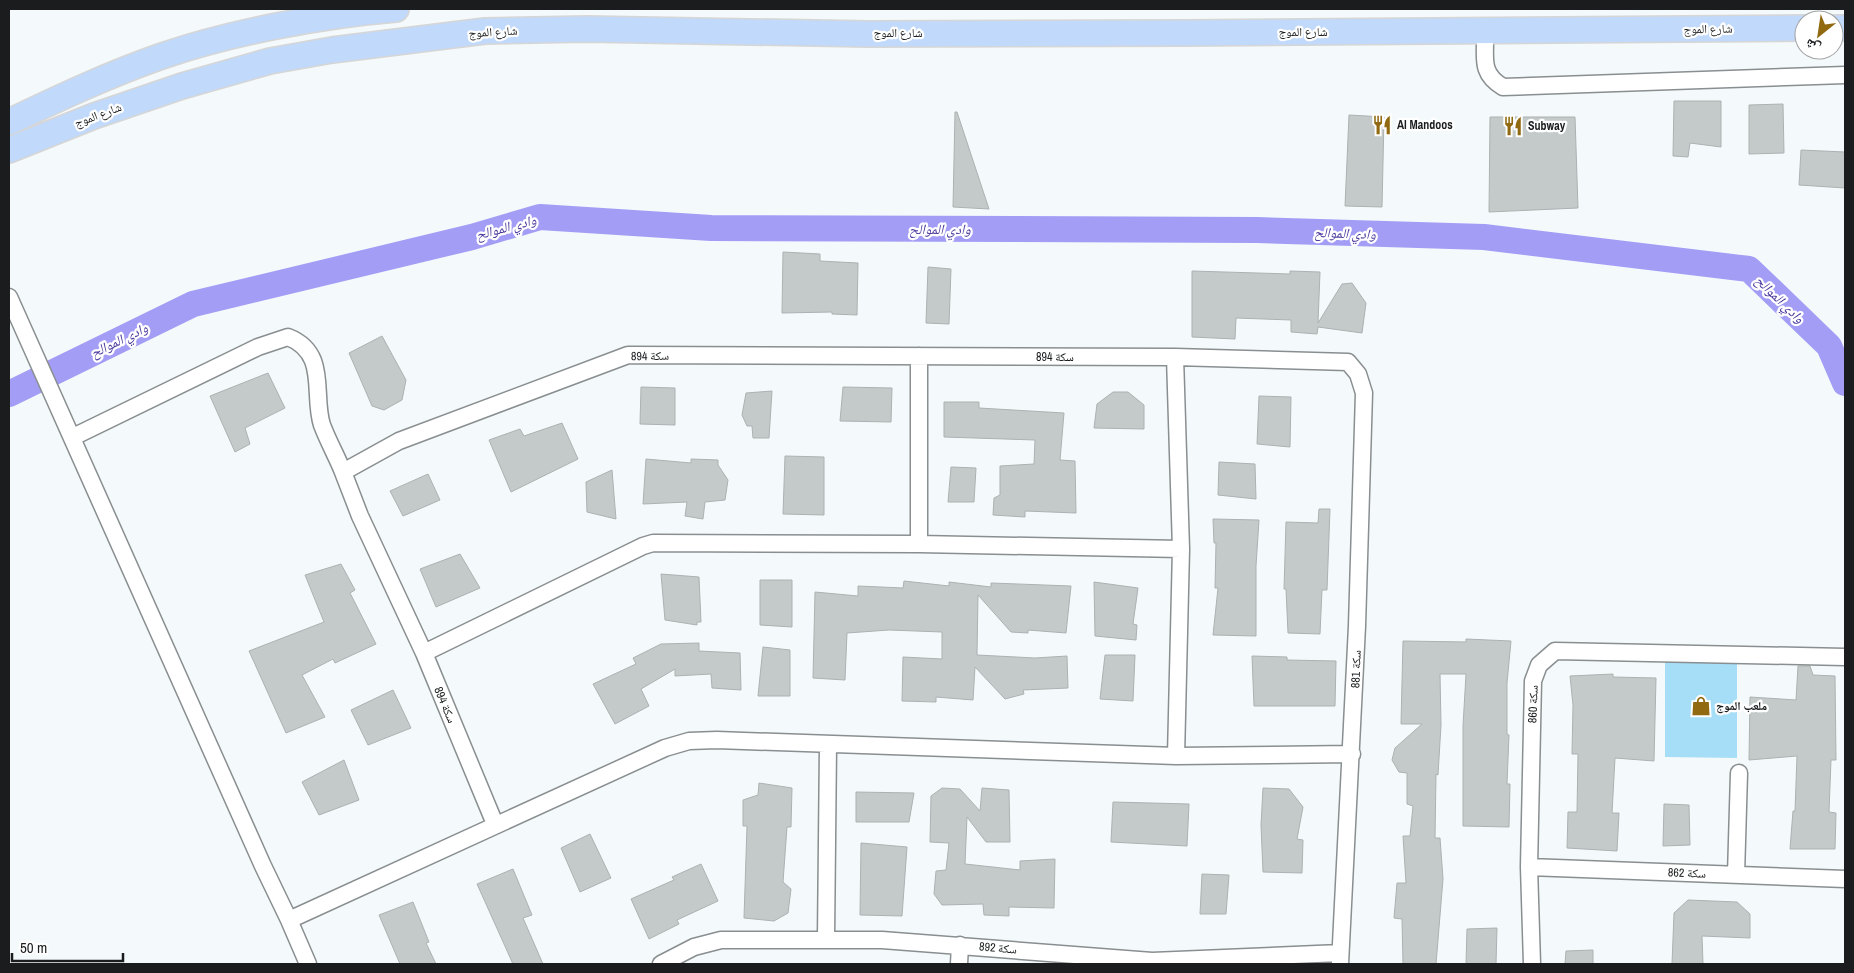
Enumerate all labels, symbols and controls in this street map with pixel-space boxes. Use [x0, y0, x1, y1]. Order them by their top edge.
north arrow [1794, 10, 1844, 60]
street label: شارع الموج [1683, 21, 1733, 37]
street label: شارع الموج [468, 23, 518, 41]
street label: شارع الموج [1278, 24, 1328, 40]
street label: شارع الموج [873, 25, 923, 41]
text: ش [1801, 35, 1823, 58]
street label: شارع الموج [72, 99, 124, 131]
restaurant icon: Al Mandoos [1371, 114, 1393, 136]
restaurant icon: Subway [1502, 115, 1524, 137]
place label: Al Mandoos [1397, 117, 1453, 133]
place label: Subway [1528, 118, 1566, 134]
water label: وادي الموالح [474, 210, 539, 246]
water label: وادي الموالح [909, 220, 971, 241]
water label: وادي الموالح [1314, 223, 1377, 246]
water label: وادي الموالح [1750, 271, 1809, 329]
water label: وادي الموالح [87, 318, 152, 364]
street label: سكة 894 [631, 348, 669, 364]
street label: سكة 894 [1036, 349, 1074, 365]
street label: سكة 881 [1347, 650, 1365, 688]
street label: سكة 894 [430, 684, 460, 726]
street label: سكة 860 [1524, 685, 1542, 723]
shop icon: ملعب الموج [1690, 695, 1712, 717]
place label: ملعب الموج [1716, 698, 1768, 714]
street label: سكة 862 [1668, 864, 1706, 882]
scale bar [12, 930, 124, 962]
text: 50 m [20, 937, 47, 958]
street label: سكة 892 [978, 938, 1018, 958]

